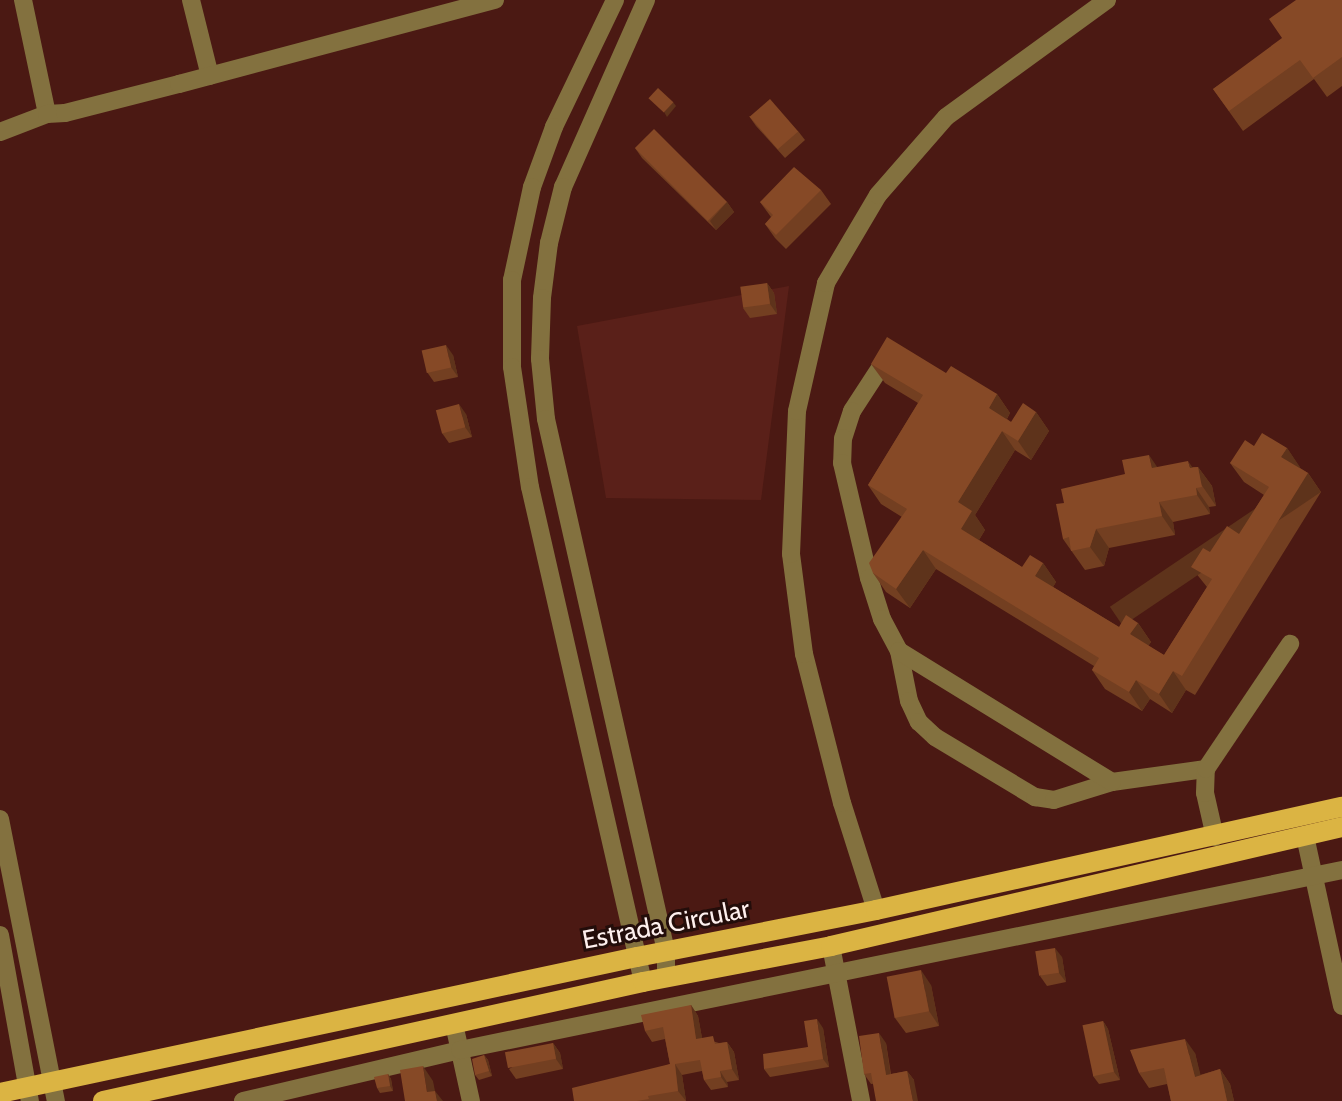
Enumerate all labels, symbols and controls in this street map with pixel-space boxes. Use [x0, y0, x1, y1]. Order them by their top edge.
street label: Estrada Circular [580, 894, 752, 956]

